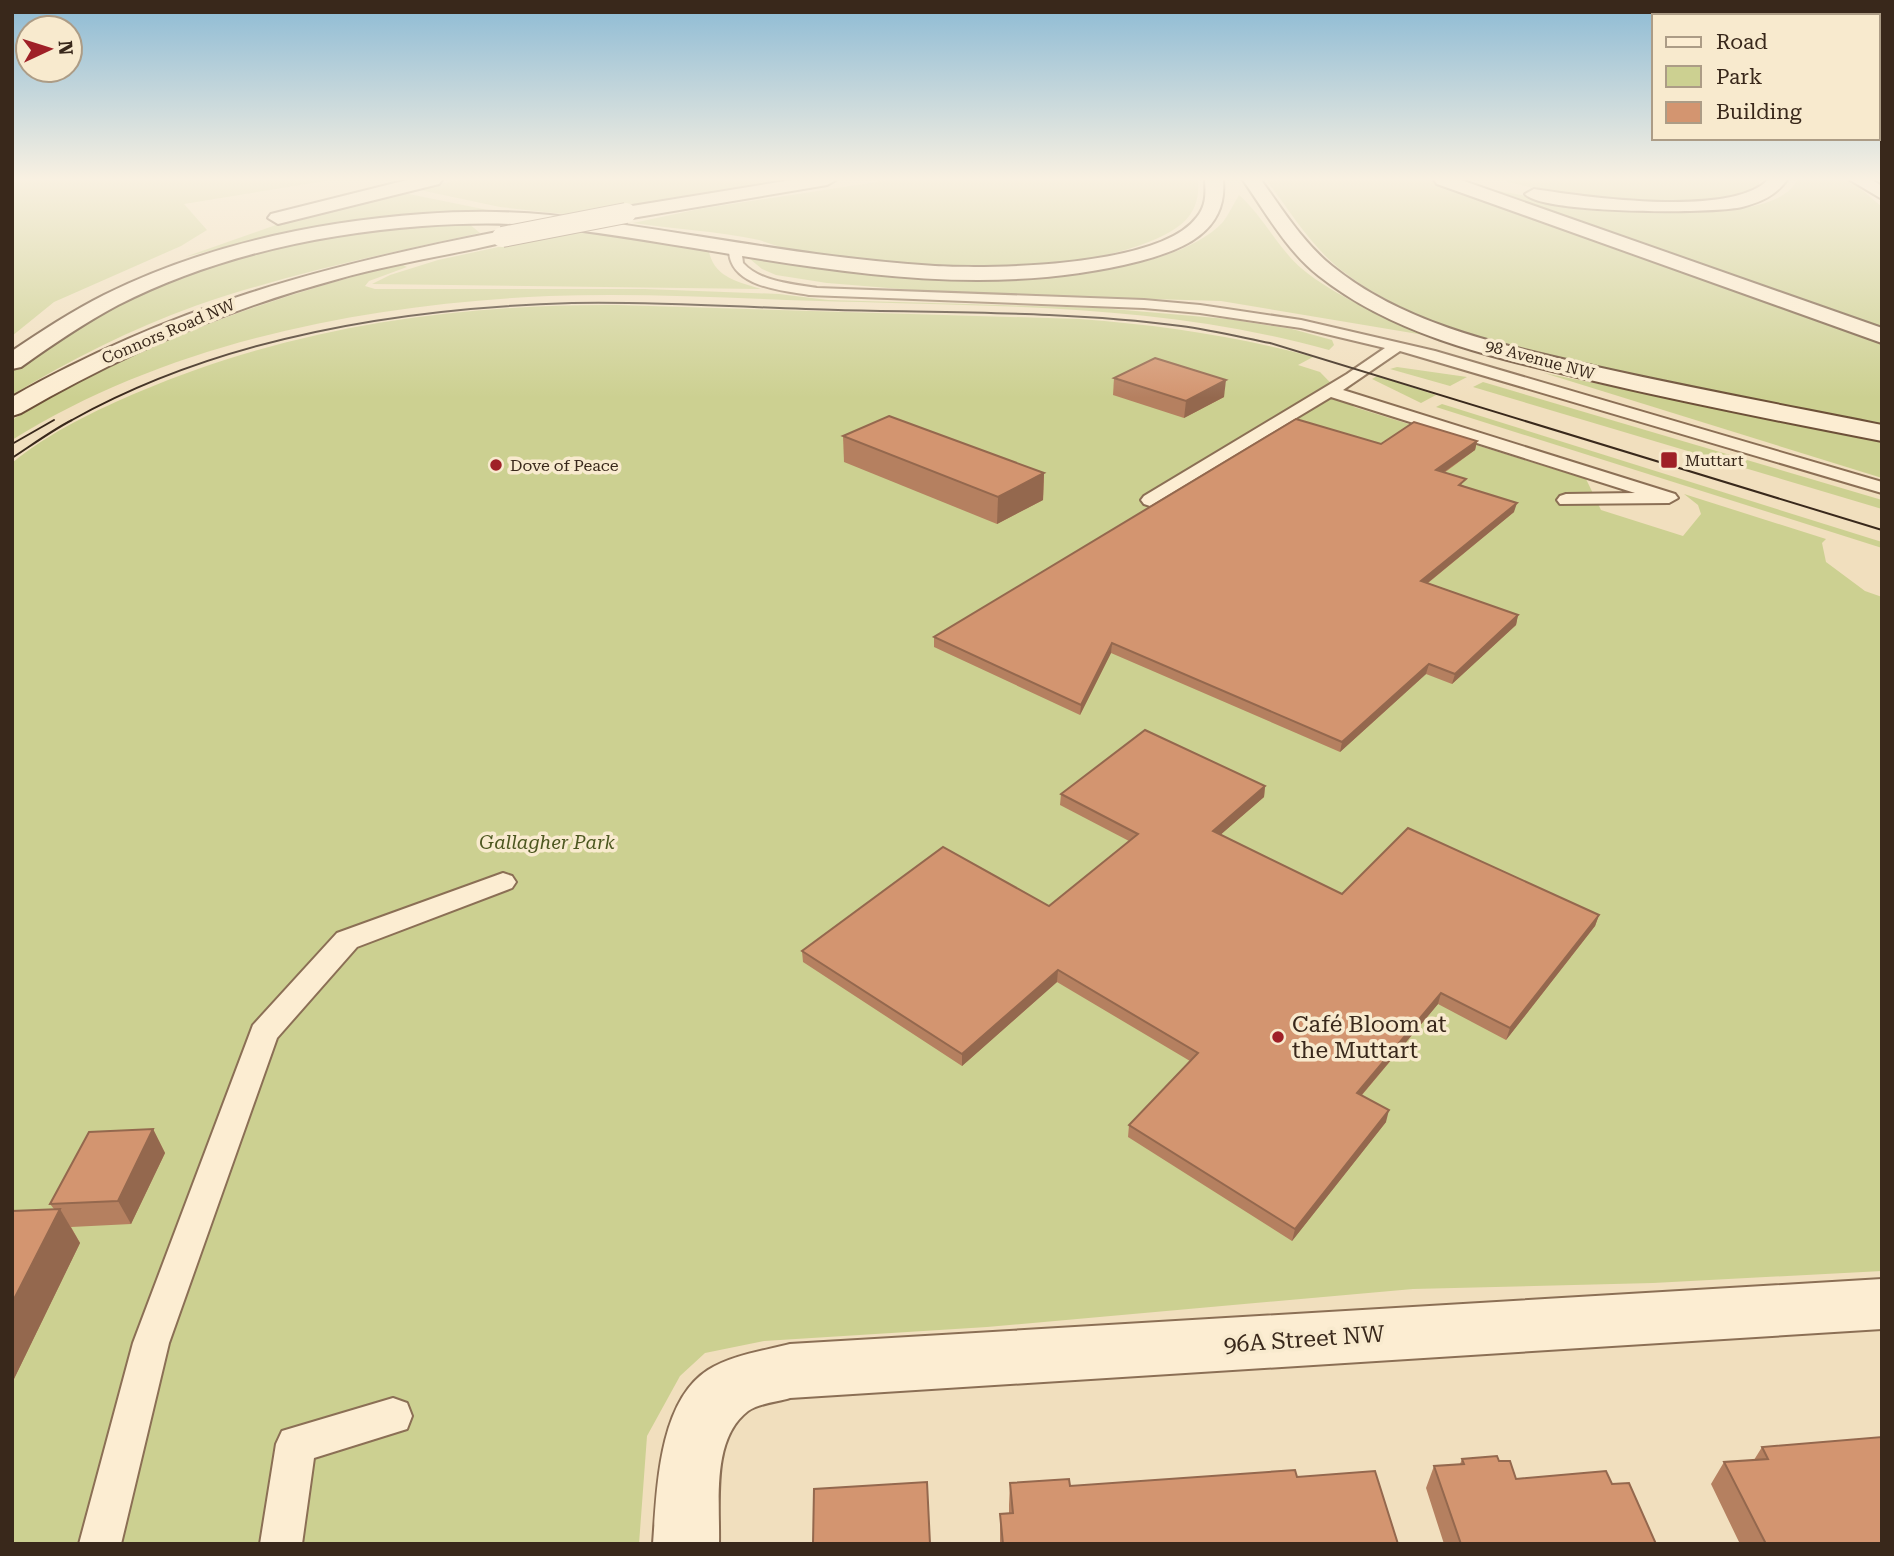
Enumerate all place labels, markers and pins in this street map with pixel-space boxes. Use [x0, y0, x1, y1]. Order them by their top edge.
marker: Muttart [1659, 450, 1679, 470]
place label: Muttart [1685, 451, 1744, 470]
place label: Dove of Peace [510, 456, 619, 475]
marker: Dove of Peace [488, 457, 504, 473]
place label: Café Bloom at the Muttart [1292, 1011, 1447, 1064]
marker: Café Bloom at the Muttart [1270, 1029, 1286, 1045]

